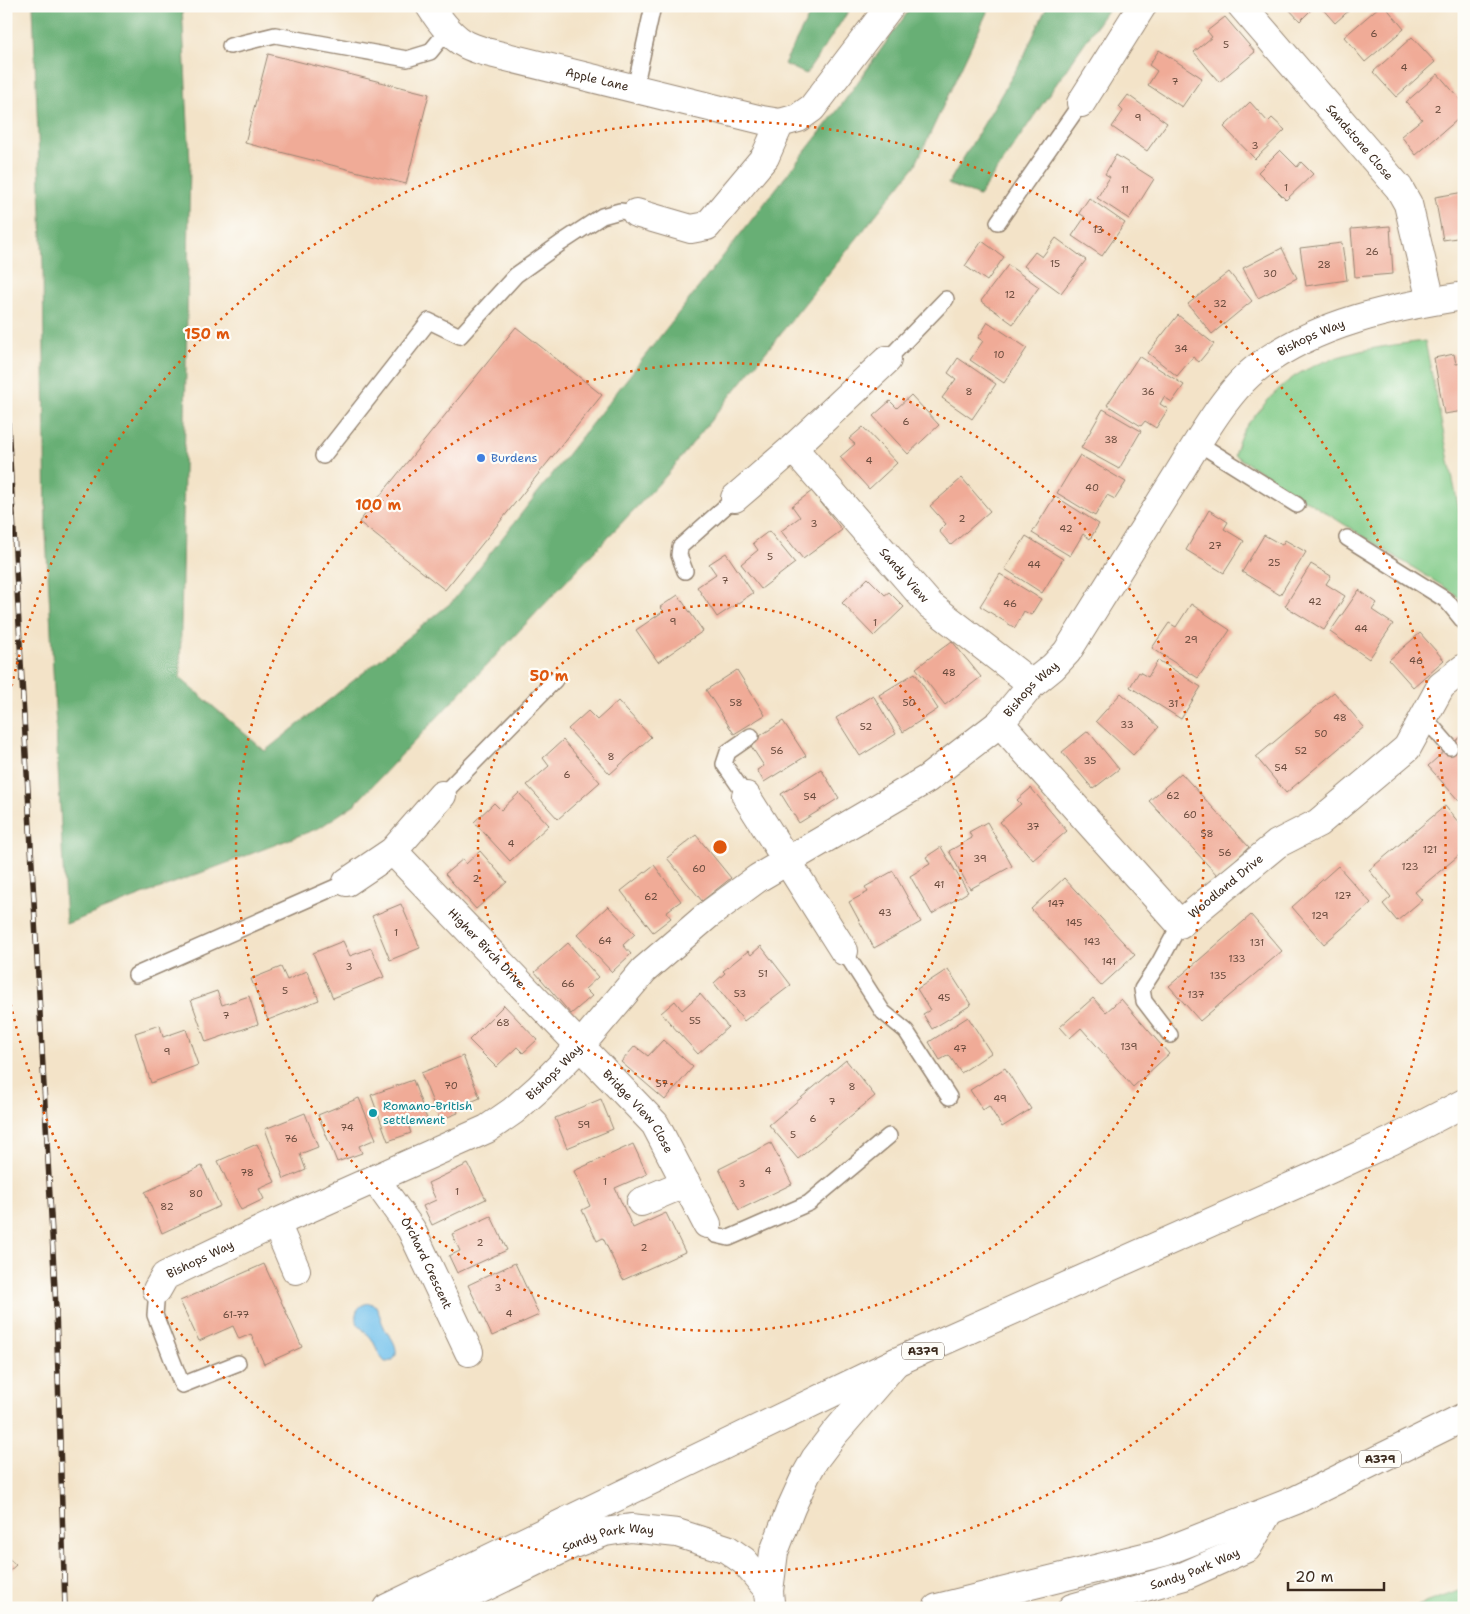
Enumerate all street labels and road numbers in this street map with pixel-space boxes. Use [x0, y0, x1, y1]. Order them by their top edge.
street label: Apple Lane [564, 64, 631, 95]
street label: Sandstone Close [1322, 101, 1397, 184]
street label: Bishops Way [1274, 315, 1347, 360]
street label: Sandy View [876, 544, 933, 607]
street label: Bishops Way [1000, 658, 1062, 721]
street label: Woodland Drive [1185, 851, 1267, 922]
street label: Higher Birch Drive [444, 905, 529, 992]
street label: Bishops Way [523, 1041, 585, 1104]
street label: Bridge View Close [599, 1066, 677, 1156]
street label: Orchard Crescent [397, 1214, 456, 1312]
street label: Bishops Way [164, 1236, 236, 1282]
road number: A379 [902, 1342, 944, 1360]
road number: A379 [1359, 1450, 1401, 1468]
street label: Sandy Park Way [559, 1520, 655, 1556]
street label: Sandy Park Way [1148, 1544, 1242, 1593]

